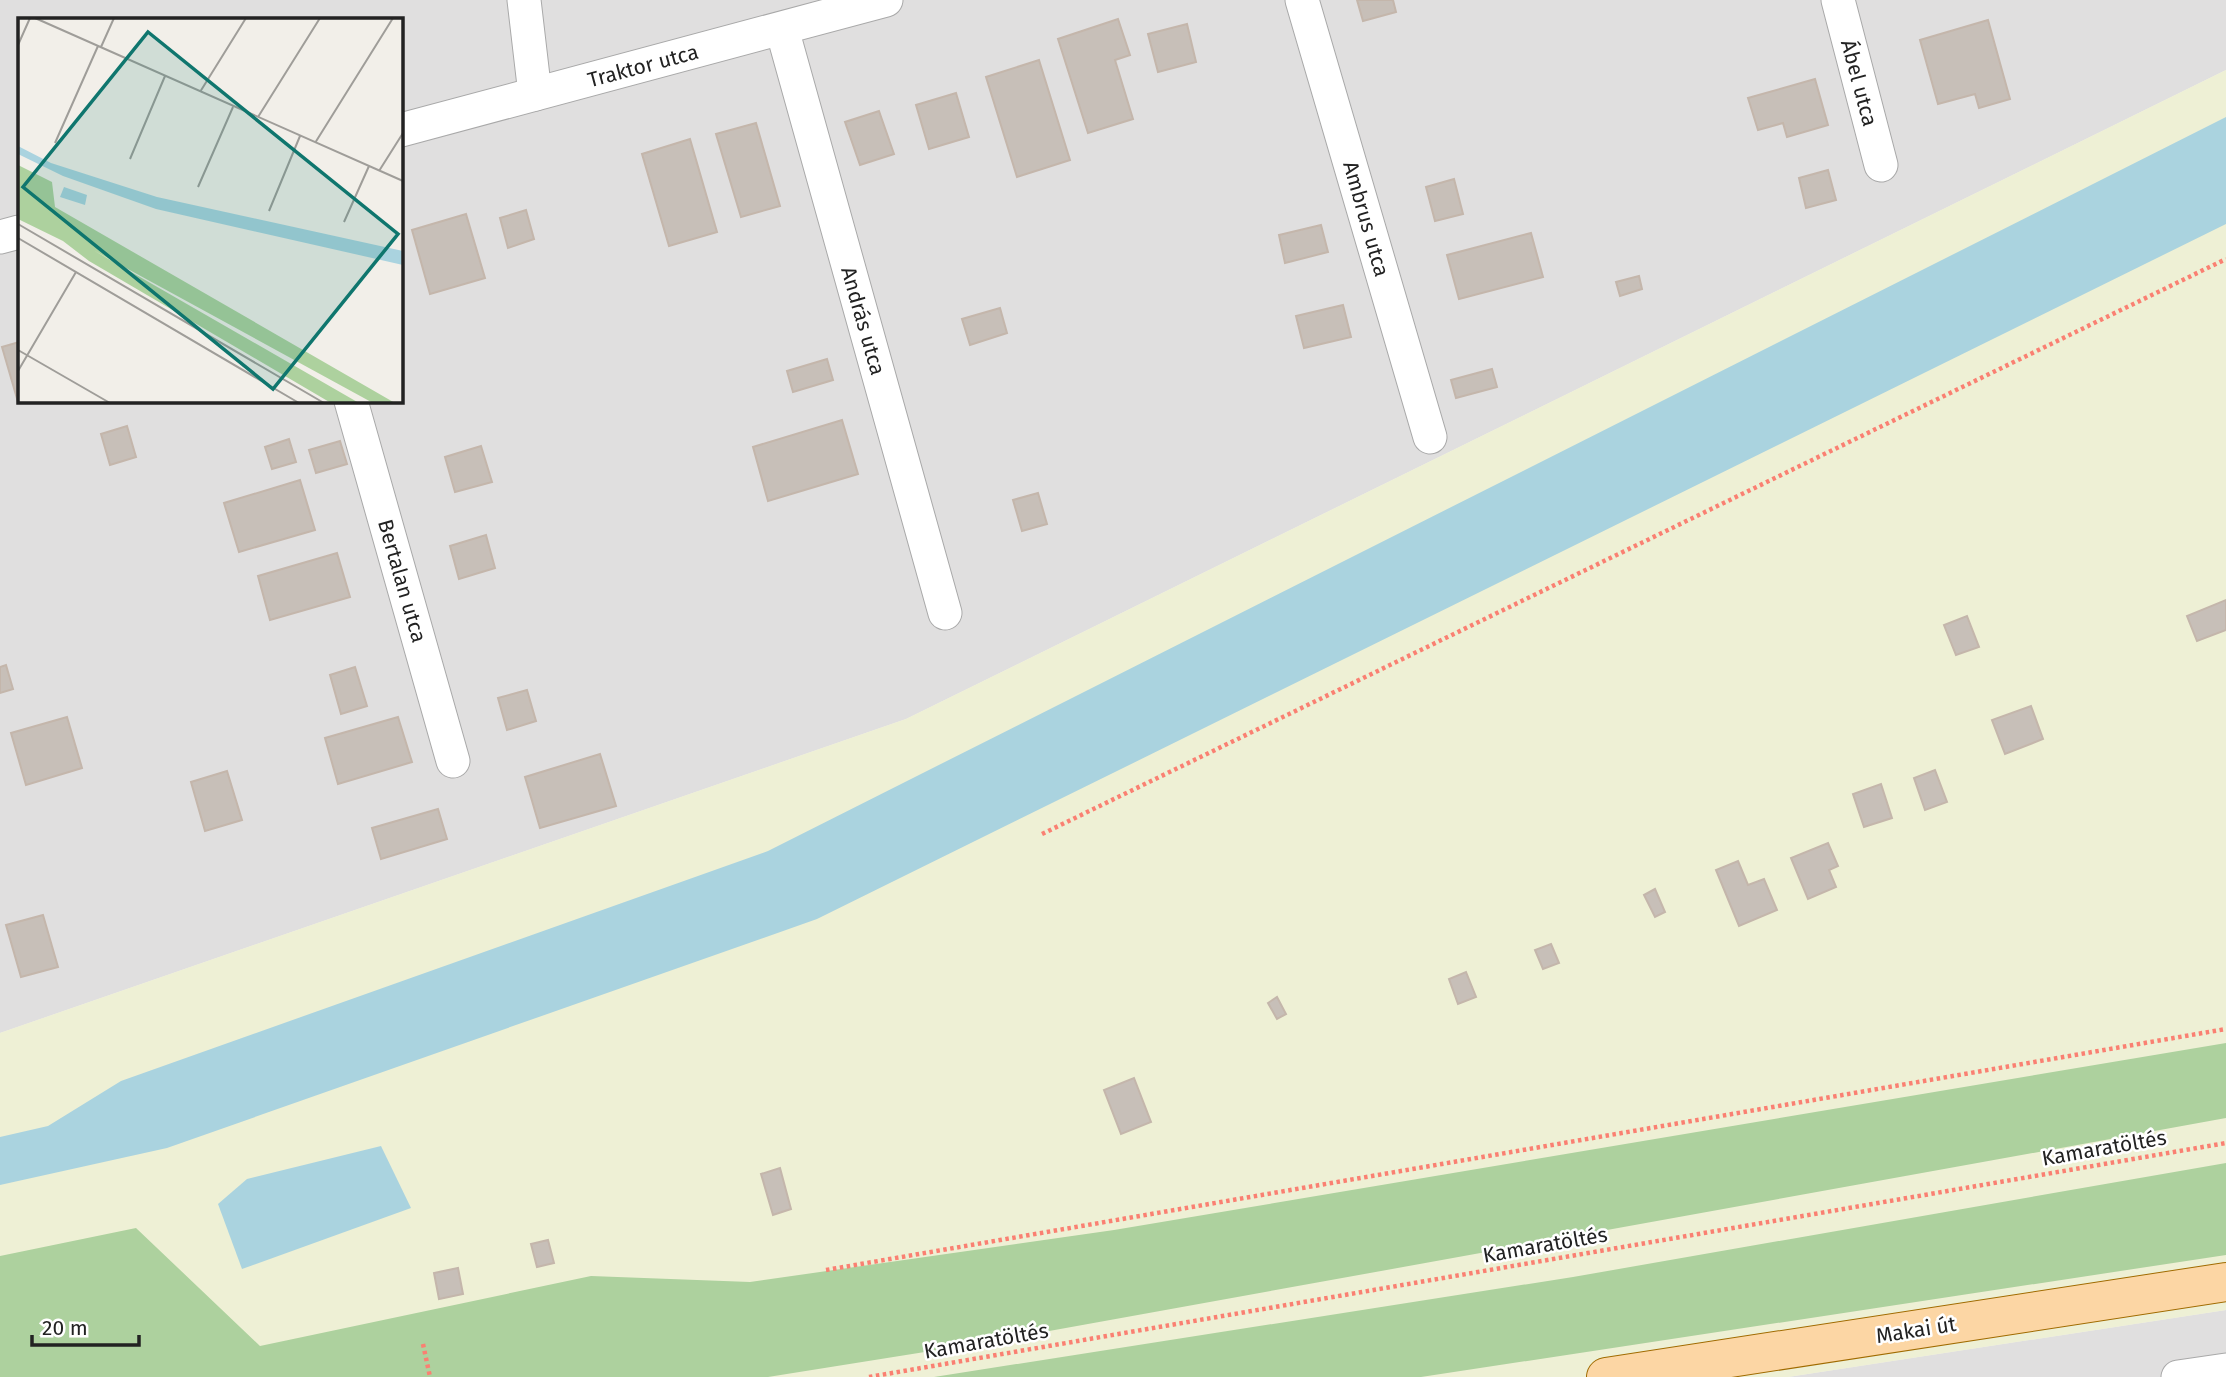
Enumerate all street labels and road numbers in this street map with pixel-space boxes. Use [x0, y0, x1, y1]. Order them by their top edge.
street label: Ábel utca [1835, 37, 1883, 129]
street label: Traktor utca [585, 39, 701, 93]
street label: Ambrus utca [1337, 158, 1395, 280]
street label: András utca [835, 264, 891, 378]
street label: Bertalan utca [372, 516, 432, 646]
street label: Kamaratöltés [2040, 1124, 2169, 1172]
street label: Kamaratöltés [1481, 1221, 1610, 1269]
street label: Makai út [1874, 1311, 1958, 1349]
street label: Kamaratöltés [922, 1317, 1051, 1365]

